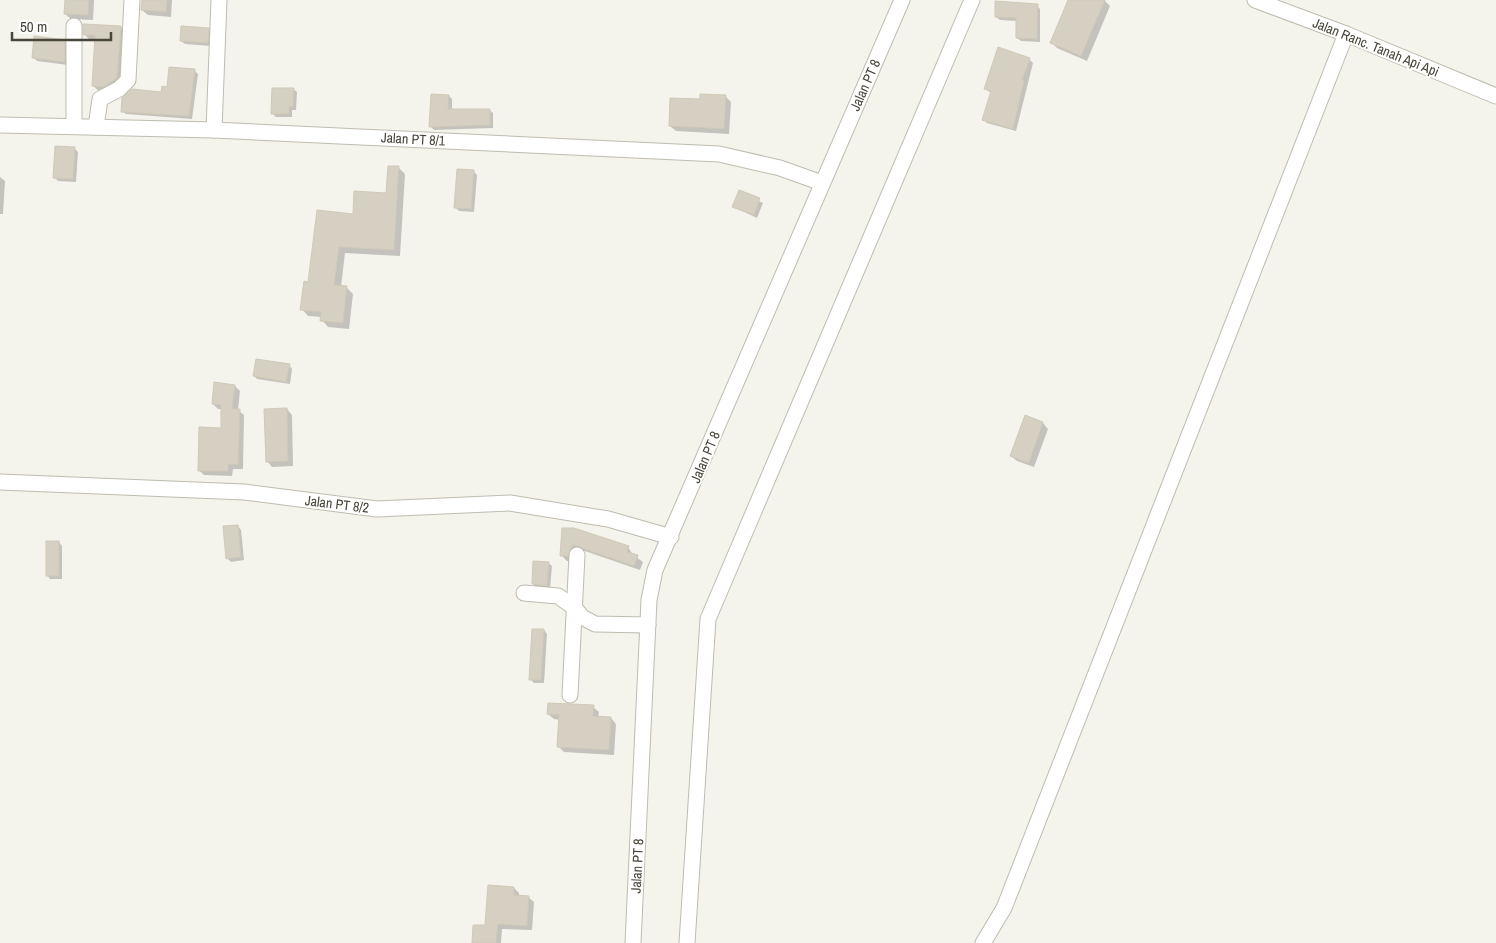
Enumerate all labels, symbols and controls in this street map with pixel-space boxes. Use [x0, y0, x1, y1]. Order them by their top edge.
scale bar [12, 10, 111, 42]
street label: Jalan Ranc. Tanah Api Api [1310, 13, 1442, 81]
text: 50 m [20, 16, 47, 37]
street label: Jalan PT 8 [846, 56, 884, 114]
street label: Jalan PT 8/1 [380, 128, 446, 150]
street label: Jalan PT 8 [686, 428, 724, 486]
street label: Jalan PT 8/2 [304, 491, 370, 517]
street label: Jalan PT 8 [627, 838, 647, 894]

